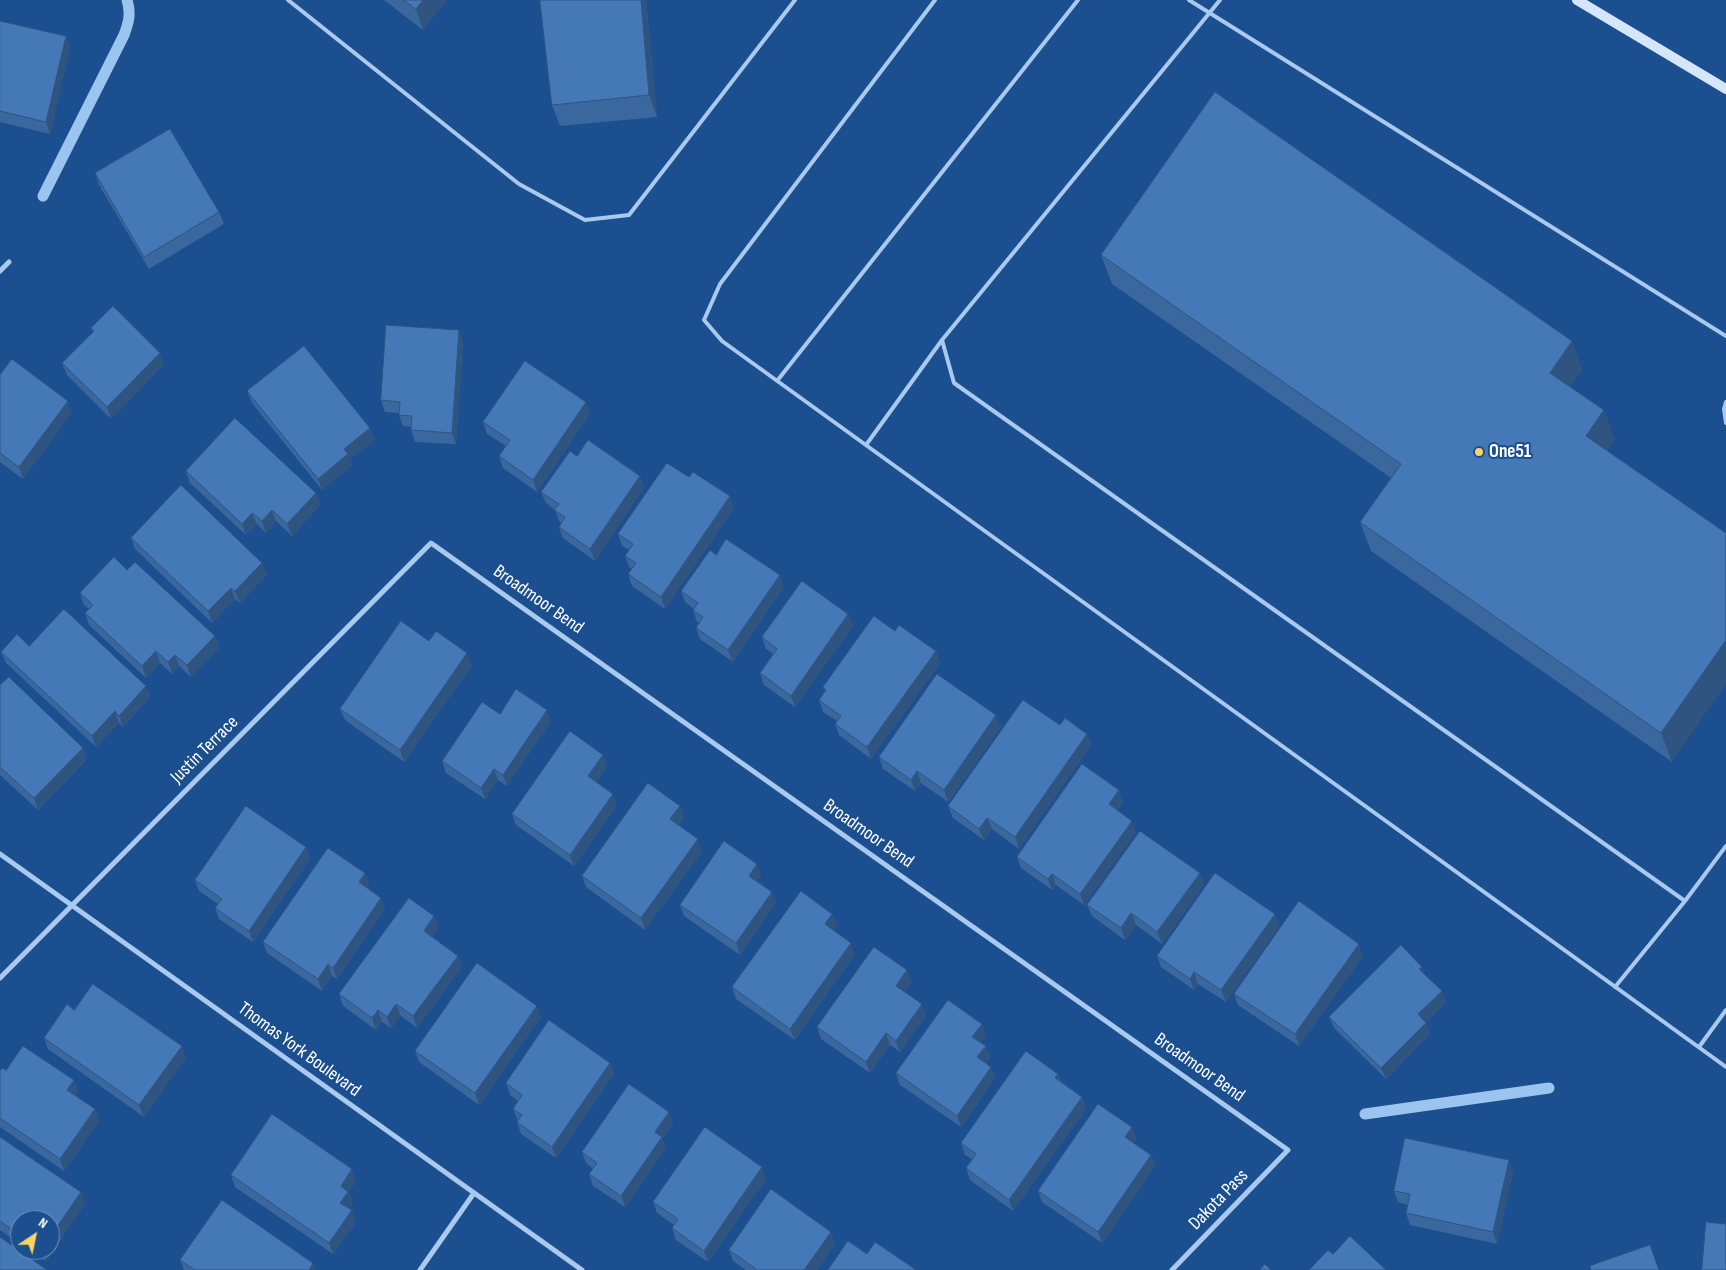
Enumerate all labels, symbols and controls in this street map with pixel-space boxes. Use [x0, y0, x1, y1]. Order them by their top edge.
place label: One51 [1489, 441, 1531, 463]
marker: One51 [1473, 446, 1485, 458]
street label: Broadmoor Bend [488, 560, 588, 640]
street label: Justin Terrace [166, 711, 244, 789]
street label: Broadmoor Bend [818, 794, 918, 874]
street label: Thomas York Boulevard [233, 998, 365, 1102]
street label: Broadmoor Bend [1149, 1028, 1249, 1108]
street label: Dakota Pass [1184, 1165, 1254, 1235]
north arrow [10, 1210, 60, 1260]
text: N [35, 1214, 51, 1232]

